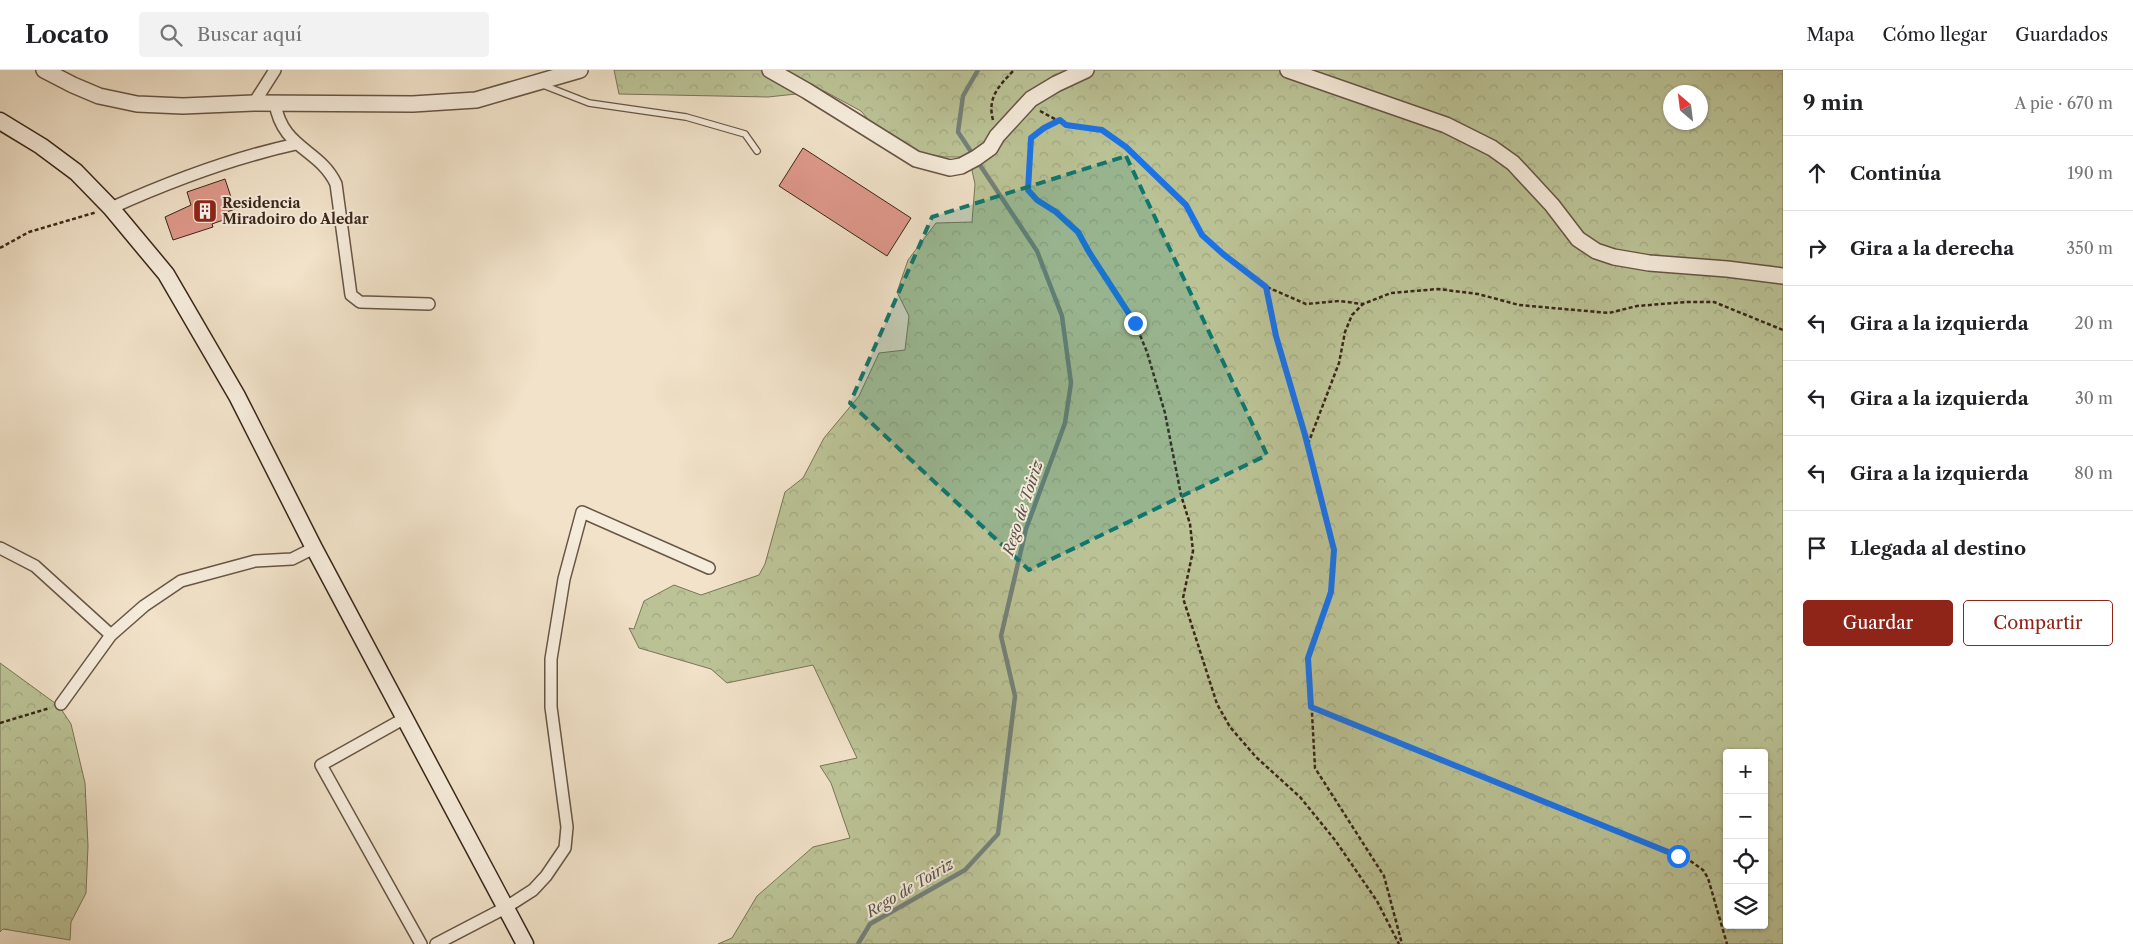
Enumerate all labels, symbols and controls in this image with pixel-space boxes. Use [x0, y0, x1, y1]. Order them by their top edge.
search box [139, 12, 489, 57]
text: Locato [25, 20, 109, 49]
icon: search [157, 21, 185, 49]
text: Buscar aquí [197, 23, 302, 46]
text: Mapa [1806, 24, 1855, 46]
text: Cómo llegar [1883, 24, 1987, 46]
text: Guardados [2015, 24, 2108, 46]
north arrow [1663, 85, 1708, 130]
text: 9 min [1803, 90, 1864, 115]
text: A pie · 670 m [2014, 93, 2113, 113]
icon: ahead [1803, 159, 1831, 187]
text: Continúa [1850, 162, 1941, 185]
text: 190 m [2068, 163, 2113, 183]
place label: Residencia Miradoiro do Aledar [222, 194, 369, 228]
building icon: Residencia Miradoiro do Aledar [192, 198, 218, 224]
icon: right [1803, 234, 1831, 262]
text: Gira a la derecha [1850, 237, 2014, 260]
text: 350 m [2066, 238, 2113, 258]
icon: left [1803, 309, 1831, 337]
route end [1124, 312, 1147, 335]
text: Gira a la izquierda [1850, 312, 2029, 335]
text: 20 m [2074, 313, 2113, 333]
icon: left [1803, 384, 1831, 412]
text: Gira a la izquierda [1850, 387, 2029, 410]
text: 30 m [2075, 388, 2113, 408]
water label: Rego de Toiriz [998, 457, 1047, 559]
icon: left [1803, 459, 1831, 487]
text: Gira a la izquierda [1850, 462, 2029, 485]
text: 80 m [2074, 463, 2113, 483]
icon: arrive [1803, 534, 1831, 562]
text: Llegada al destino [1850, 537, 2026, 560]
button: Guardar [1803, 600, 1953, 646]
button: Compartir [1963, 600, 2113, 646]
map controls [1723, 749, 1768, 929]
button: + [1723, 749, 1768, 794]
button: − [1723, 794, 1768, 839]
button: locate [1723, 839, 1768, 884]
route start [1667, 845, 1690, 868]
water label: Rego de Toiriz [862, 853, 958, 922]
button: layers [1723, 884, 1768, 929]

